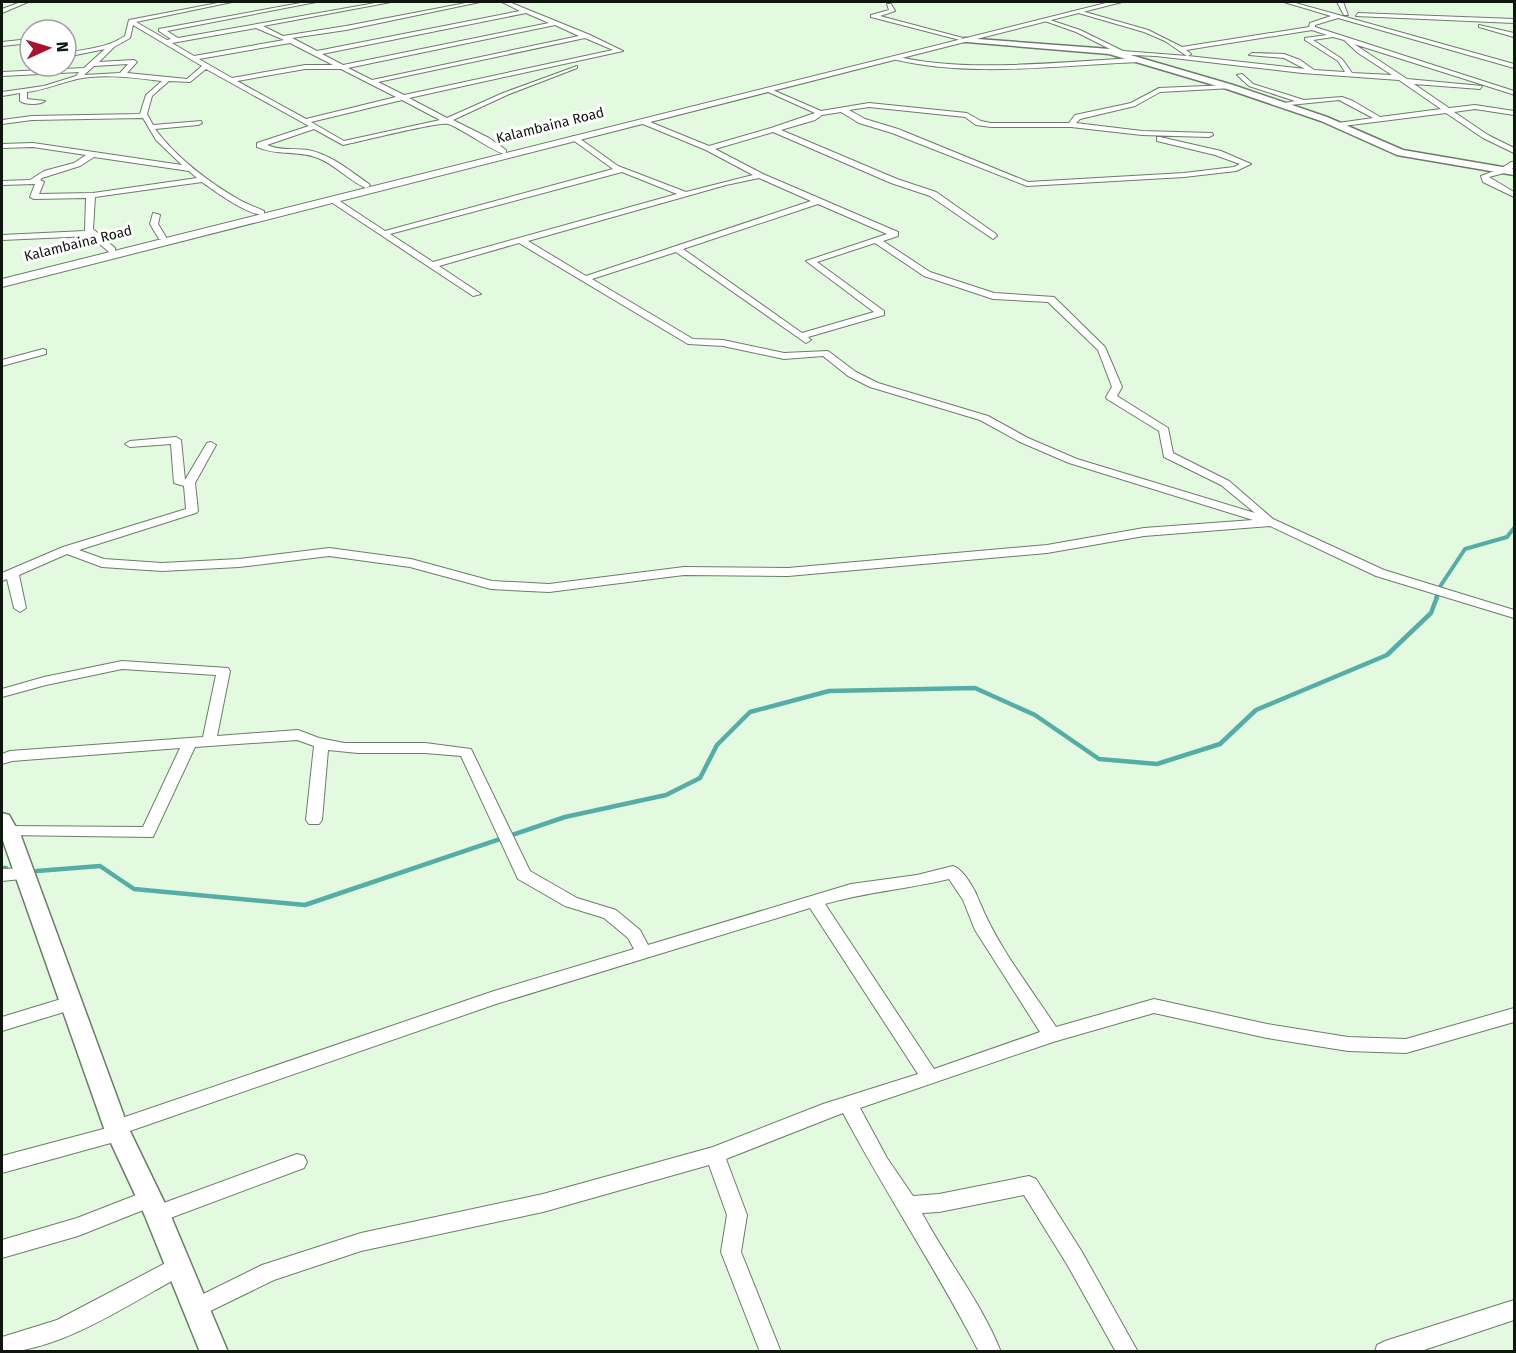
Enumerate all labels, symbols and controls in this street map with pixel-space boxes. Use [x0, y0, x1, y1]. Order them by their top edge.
north arrow [18, 18, 78, 78]
text: N [53, 41, 72, 53]
street label: Kalambaina Road [494, 104, 606, 147]
street label: Kalambaina Road [22, 222, 134, 265]

